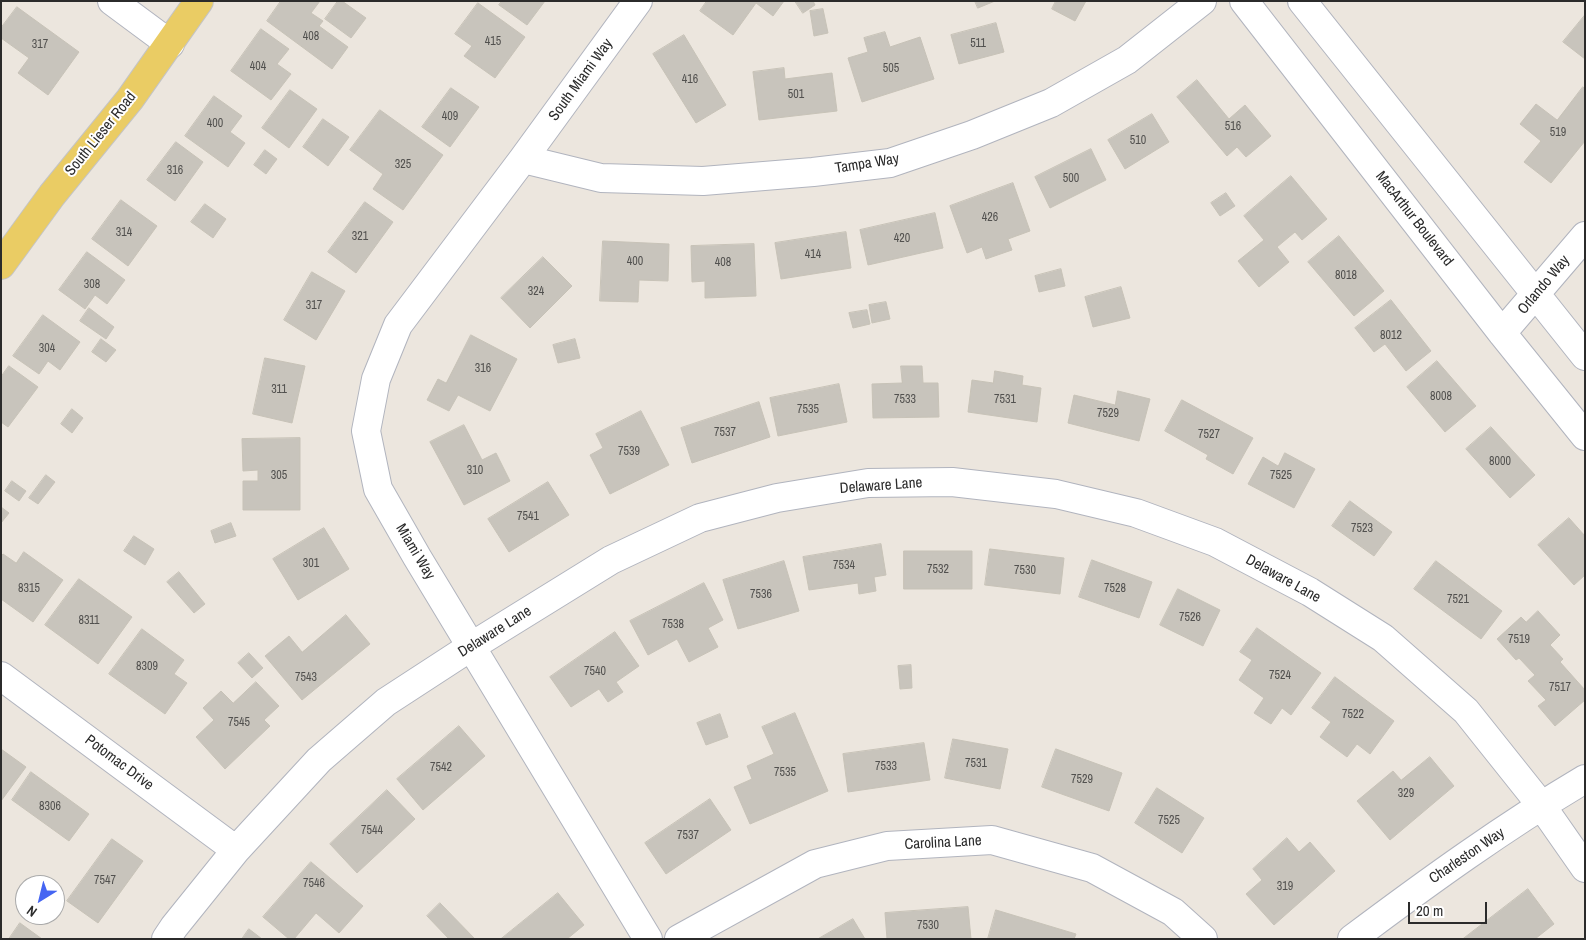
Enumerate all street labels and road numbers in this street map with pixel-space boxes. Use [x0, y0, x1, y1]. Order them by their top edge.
street label: South Miami Way [545, 35, 617, 125]
street label: South Lieser Road [62, 88, 140, 180]
street label: Tampa Way [834, 150, 900, 178]
street label: MacArthur Boulevard [1371, 168, 1457, 270]
street label: Orlando Way [1514, 252, 1574, 318]
street label: Delaware Lane [839, 474, 923, 498]
street label: Miami Way [391, 521, 439, 583]
street label: Delaware Lane [1242, 551, 1324, 607]
street label: Delaware Lane [455, 602, 535, 662]
street label: Potomac Drive [81, 731, 157, 795]
street label: Charleston Way [1426, 824, 1508, 888]
street label: Carolina Lane [904, 832, 982, 854]

